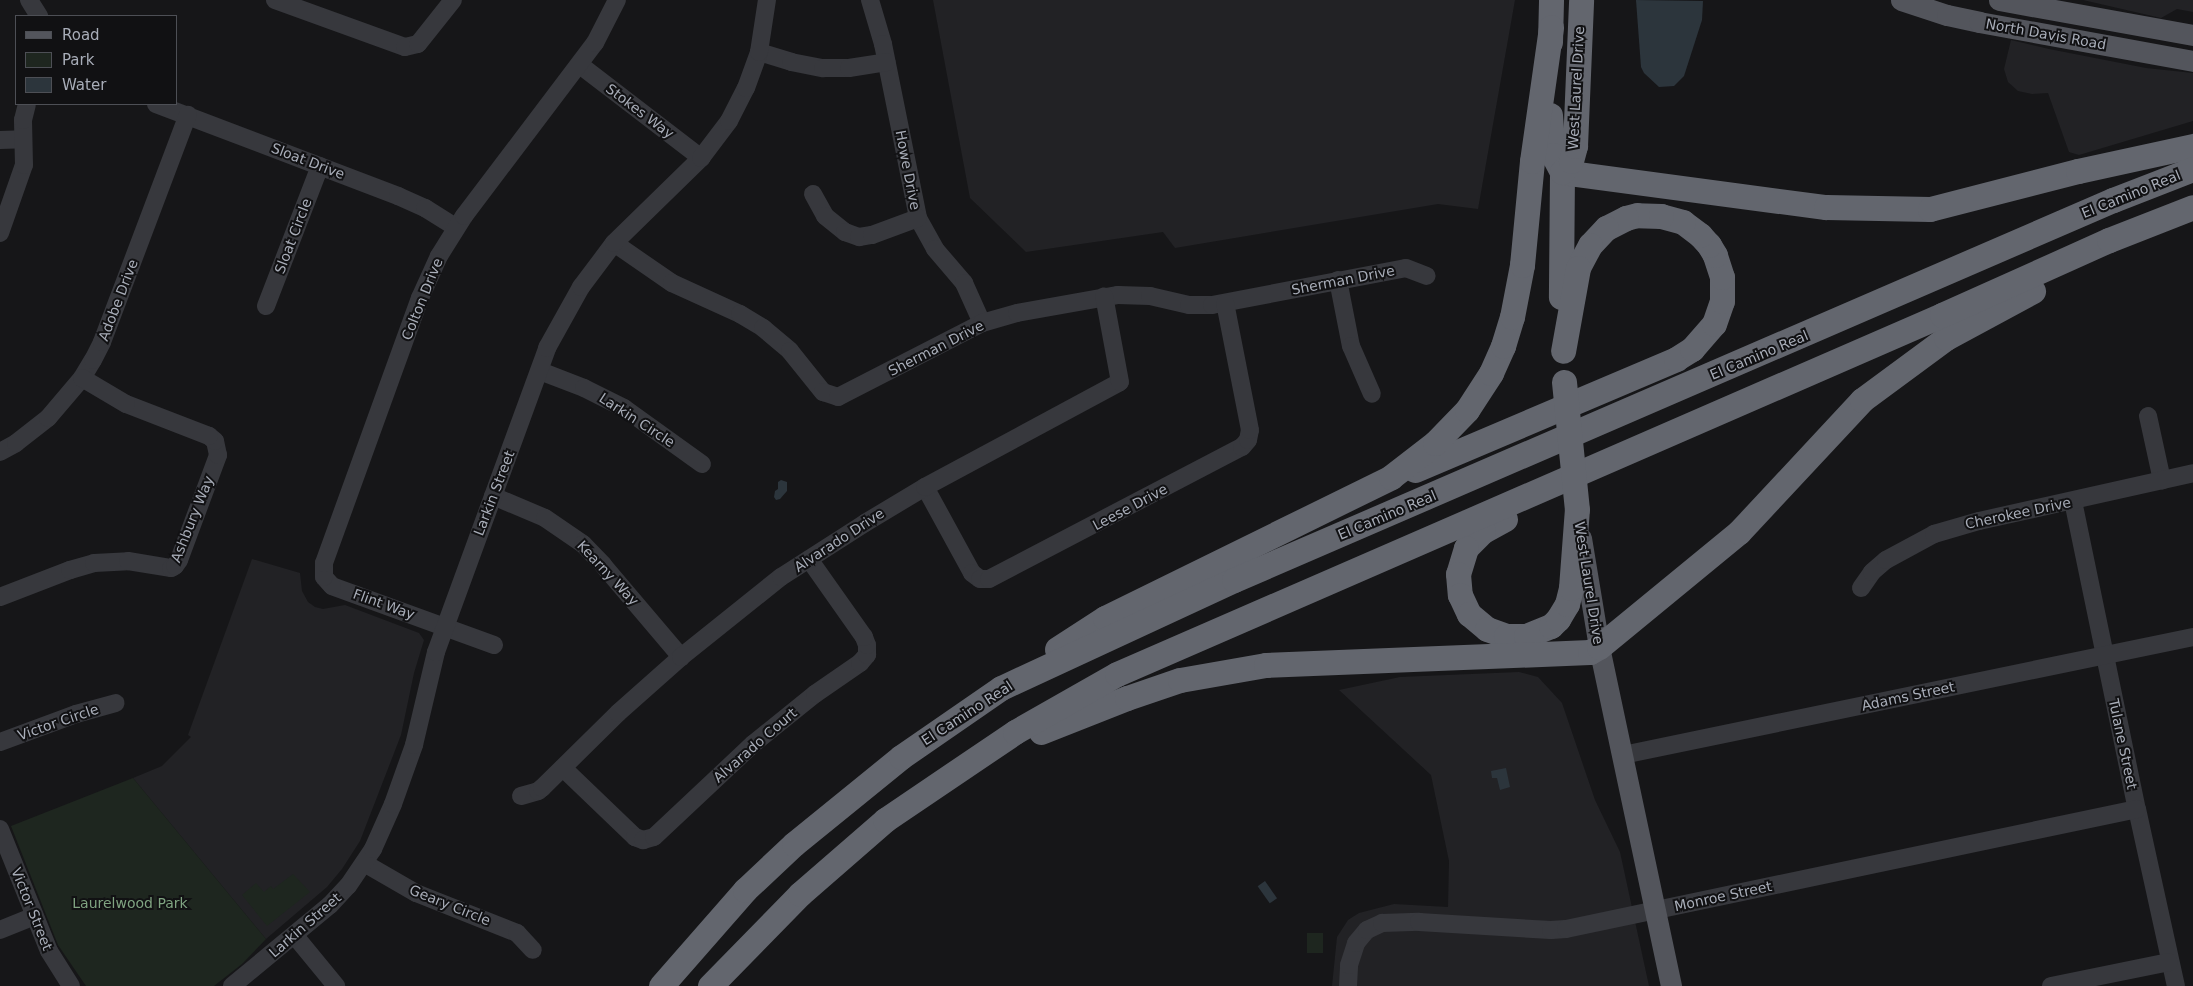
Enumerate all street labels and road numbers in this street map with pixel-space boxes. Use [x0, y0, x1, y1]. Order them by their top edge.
street label: North Davis Road [1984, 15, 2108, 53]
street label: West Laurel Drive [1564, 26, 1588, 150]
street label: Stokes Way [603, 80, 677, 142]
street label: Howe Drive [892, 129, 924, 211]
street label: Sloat Drive [269, 139, 347, 183]
street label: El Camino Real [2079, 167, 2183, 221]
street label: Sloat Circle [271, 196, 315, 276]
street label: Colton Drive [398, 256, 446, 342]
street label: Adobe Drive [95, 257, 141, 343]
street label: Sherman Drive [1290, 262, 1396, 298]
street label: Sherman Drive [886, 317, 986, 379]
street label: El Camino Real [1707, 327, 1811, 383]
street label: Larkin Circle [596, 389, 678, 451]
street label: Larkin Street [470, 448, 518, 538]
street label: Ashbury Way [167, 473, 217, 565]
street label: Leese Drive [1090, 480, 1170, 534]
street label: El Camino Real [1335, 487, 1439, 543]
street label: Cherokee Drive [1963, 494, 2073, 532]
street label: Alvarado Drive [791, 505, 887, 575]
street label: West Laurel Drive [1571, 521, 1607, 645]
street label: Kearny Way [574, 537, 642, 609]
street label: Flint Way [351, 585, 417, 623]
street label: El Camino Real [918, 677, 1016, 749]
street label: Adams Street [1860, 678, 1956, 714]
street label: Tulane Street [2105, 697, 2141, 791]
street label: Victor Circle [15, 700, 101, 744]
street label: Alvarado Court [710, 704, 800, 786]
street label: Victor Street [8, 865, 56, 953]
street label: Monroe Street [1673, 877, 1773, 915]
street label: Geary Circle [407, 881, 493, 929]
street label: Larkin Street [266, 889, 344, 961]

